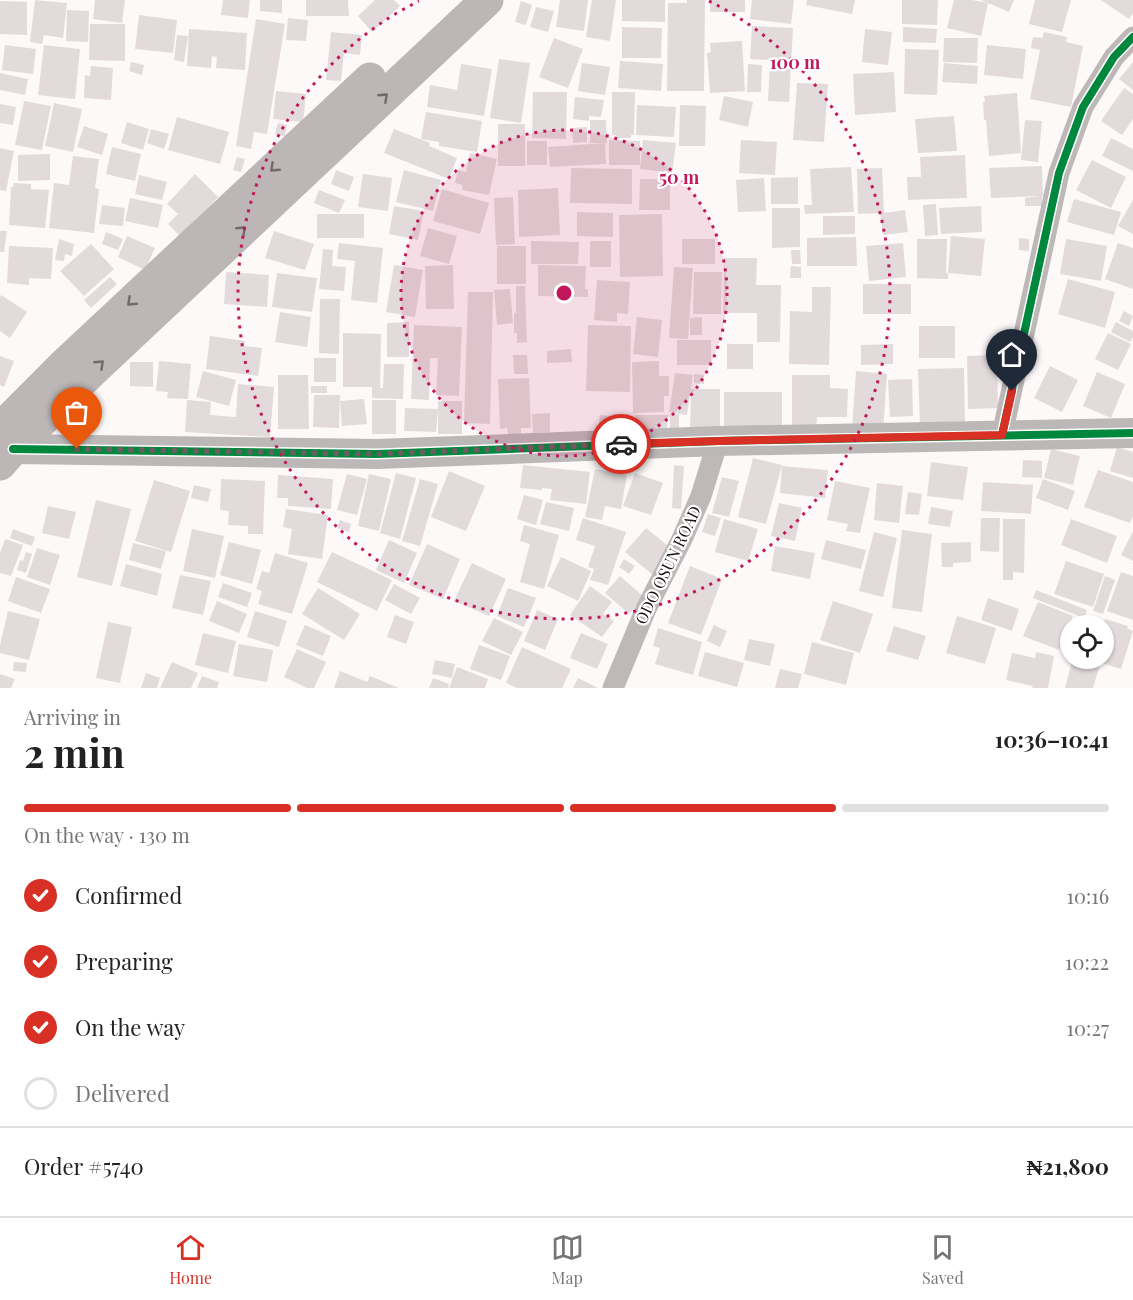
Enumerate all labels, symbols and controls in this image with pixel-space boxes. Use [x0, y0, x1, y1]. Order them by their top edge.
text: 100 m [770, 50, 821, 74]
one-way arrow [377, 93, 388, 104]
one-way arrow [270, 161, 281, 172]
text: 50 m [659, 165, 700, 189]
one-way arrow [236, 226, 246, 237]
centre of rings [554, 283, 574, 303]
one-way arrow [128, 294, 139, 305]
pin [986, 329, 1037, 391]
icon: home [995, 338, 1028, 371]
one-way arrow [93, 360, 104, 371]
pin [51, 387, 102, 449]
icon: bag [60, 396, 93, 429]
courier [591, 414, 651, 474]
icon: car [605, 428, 638, 461]
street label: ODO OSUN ROAD [630, 502, 705, 627]
map controls [1060, 615, 1114, 669]
button: locate [1060, 615, 1114, 669]
text: Arriving in [24, 703, 121, 730]
text: 10:36–10:41 [995, 724, 1109, 754]
text: 2 min [24, 726, 125, 778]
text: On the way · 130 m [24, 821, 190, 848]
icon: check [24, 879, 57, 912]
text: Confirmed [75, 880, 182, 910]
text: 10:16 [1067, 882, 1109, 909]
icon: check [24, 945, 57, 978]
text: Preparing [75, 946, 173, 976]
text: 10:22 [1065, 948, 1109, 975]
icon: check [24, 1011, 57, 1044]
text: On the way [75, 1012, 185, 1042]
text: 10:27 [1067, 1014, 1109, 1041]
text: Delivered [75, 1078, 170, 1108]
text: Order #5740 [24, 1151, 144, 1181]
text: ₦21,800 [1026, 1151, 1109, 1181]
tab: Home [169, 1231, 212, 1288]
tab: Map [551, 1231, 584, 1288]
tab: Saved [922, 1231, 964, 1288]

